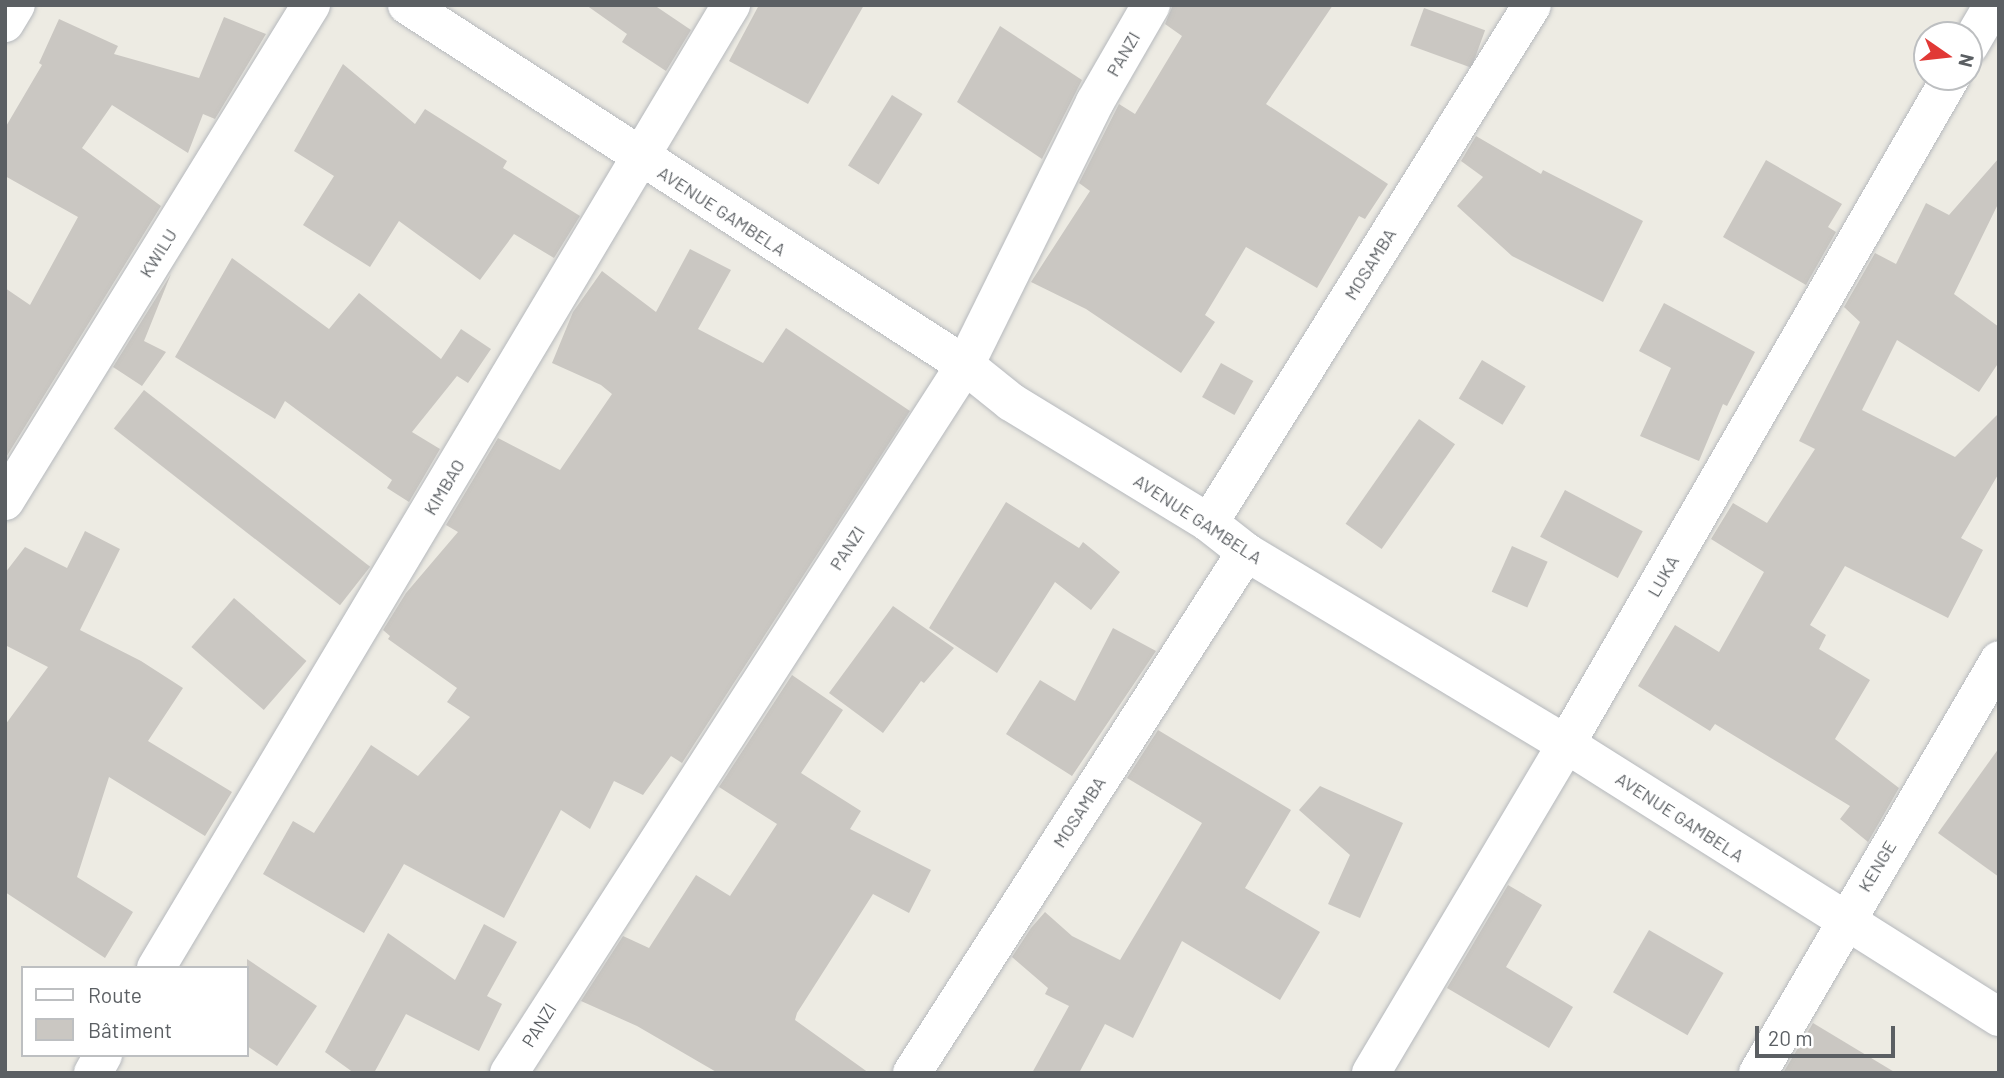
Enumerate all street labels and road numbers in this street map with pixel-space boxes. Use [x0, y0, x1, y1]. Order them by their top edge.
street label: PANZI [1102, 28, 1144, 80]
street label: AVENUE GAMBELA [654, 161, 790, 261]
street label: MOSAMBA [1340, 224, 1400, 304]
street label: KWILU [135, 225, 181, 281]
street label: KIMBAO [419, 455, 469, 519]
street label: AVENUE GAMBELA [1130, 469, 1266, 569]
street label: PANZI [825, 522, 869, 574]
street label: LUKA [1643, 551, 1683, 601]
street label: AVENUE GAMBELA [1612, 767, 1748, 867]
street label: MOSAMBA [1048, 772, 1110, 852]
street label: KENGE [1853, 836, 1901, 896]
street label: PANZI [517, 999, 561, 1051]

